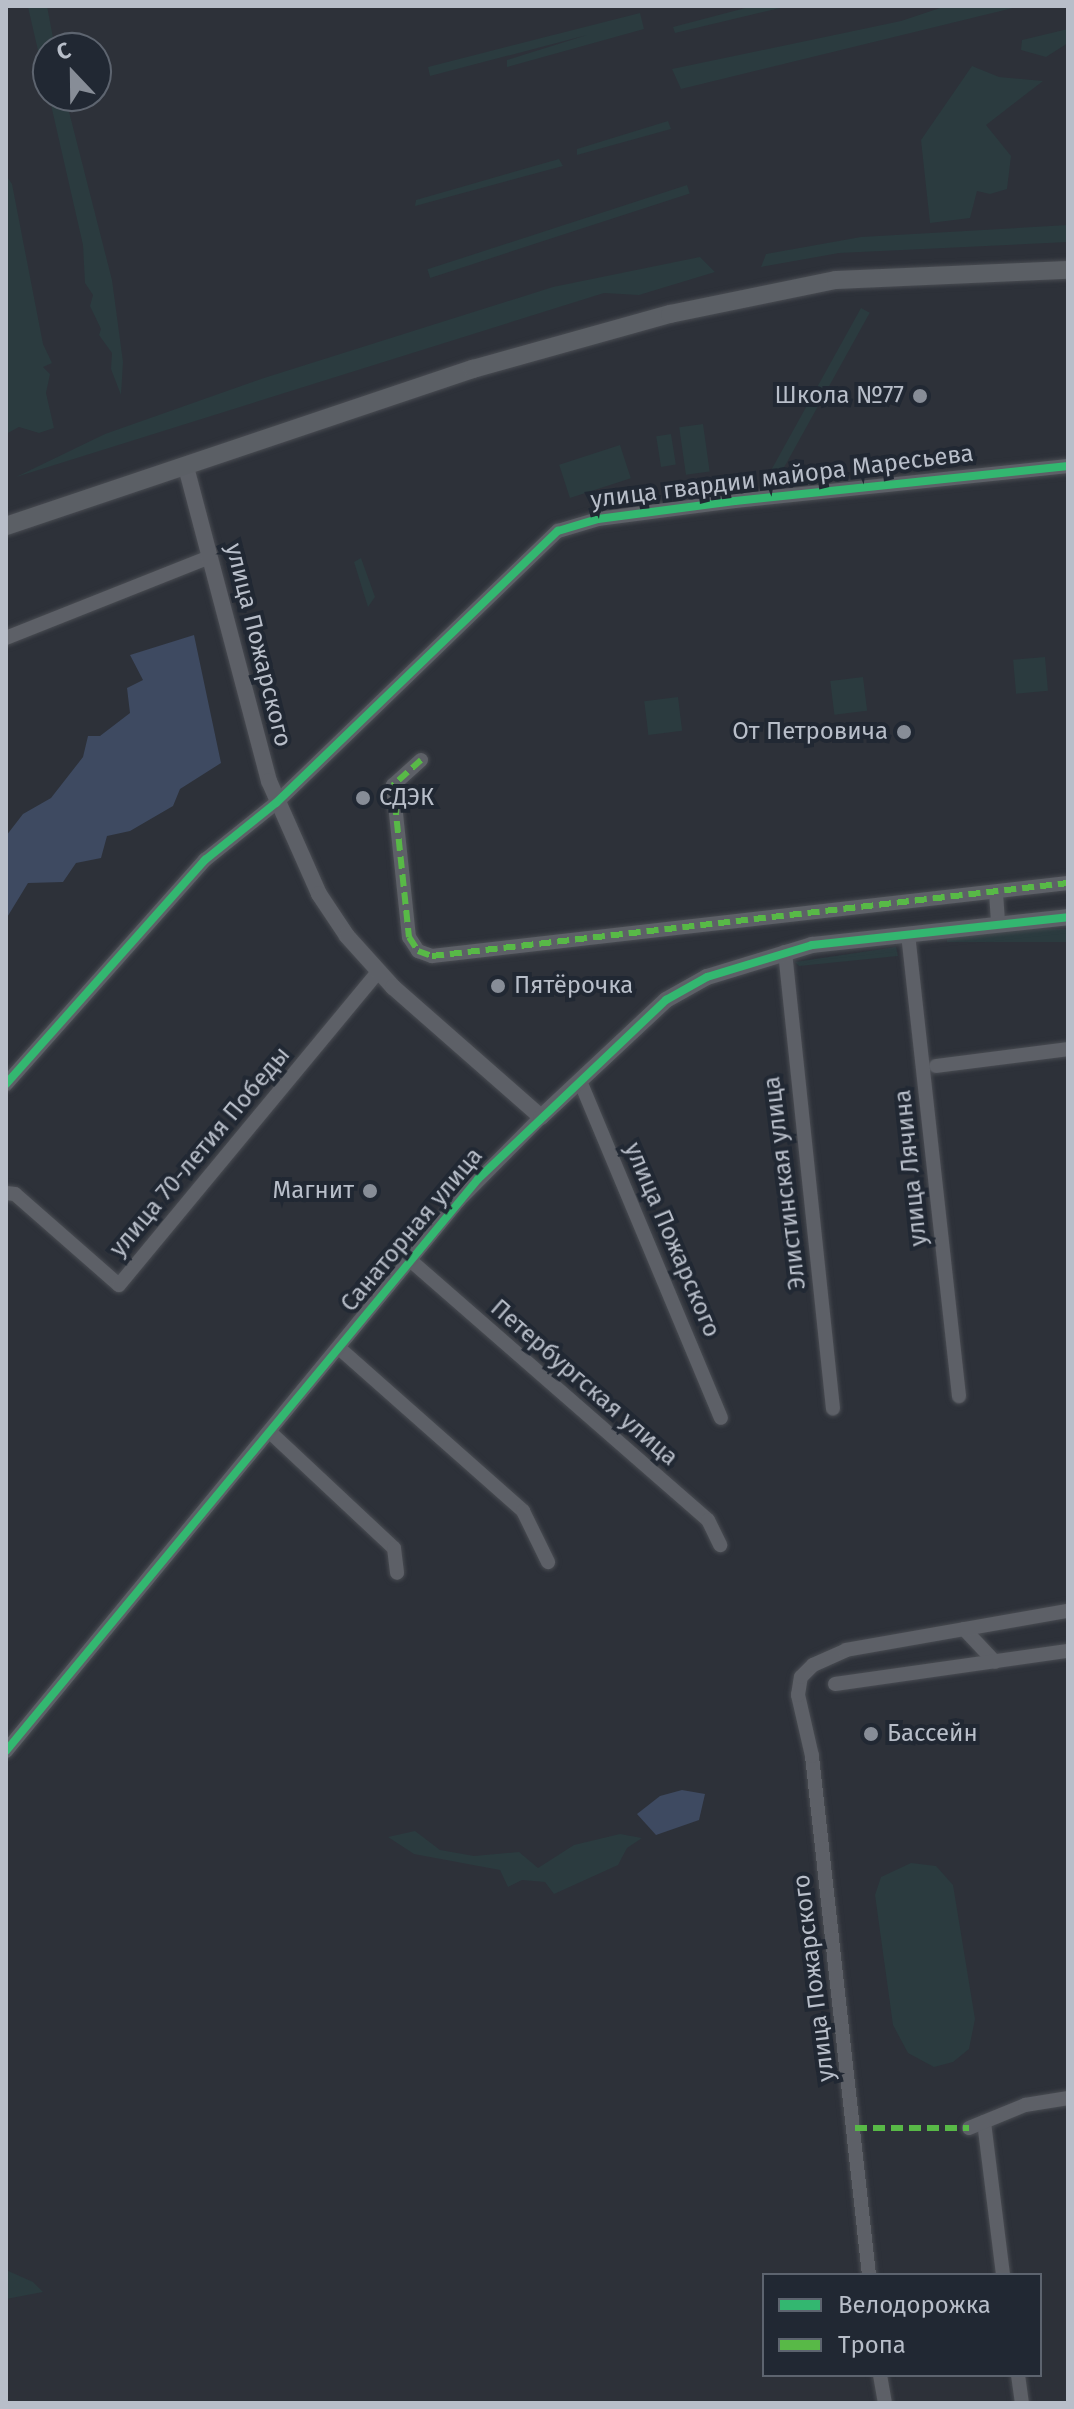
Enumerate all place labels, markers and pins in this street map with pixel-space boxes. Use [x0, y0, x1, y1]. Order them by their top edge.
place label: Школа №77 [775, 382, 904, 410]
marker: Школа №77 [911, 387, 929, 405]
place label: От Петровича [732, 718, 888, 746]
marker: От Петровича [895, 723, 913, 741]
place label: СДЭК [379, 784, 434, 812]
marker: СДЭК [354, 789, 372, 807]
place label: Пятёрочка [514, 972, 633, 1000]
marker: Пятёрочка [489, 977, 507, 995]
place label: Магнит [273, 1177, 354, 1205]
marker: Магнит [361, 1182, 379, 1200]
place label: Бассейн [887, 1720, 978, 1748]
marker: Бассейн [862, 1725, 880, 1743]

